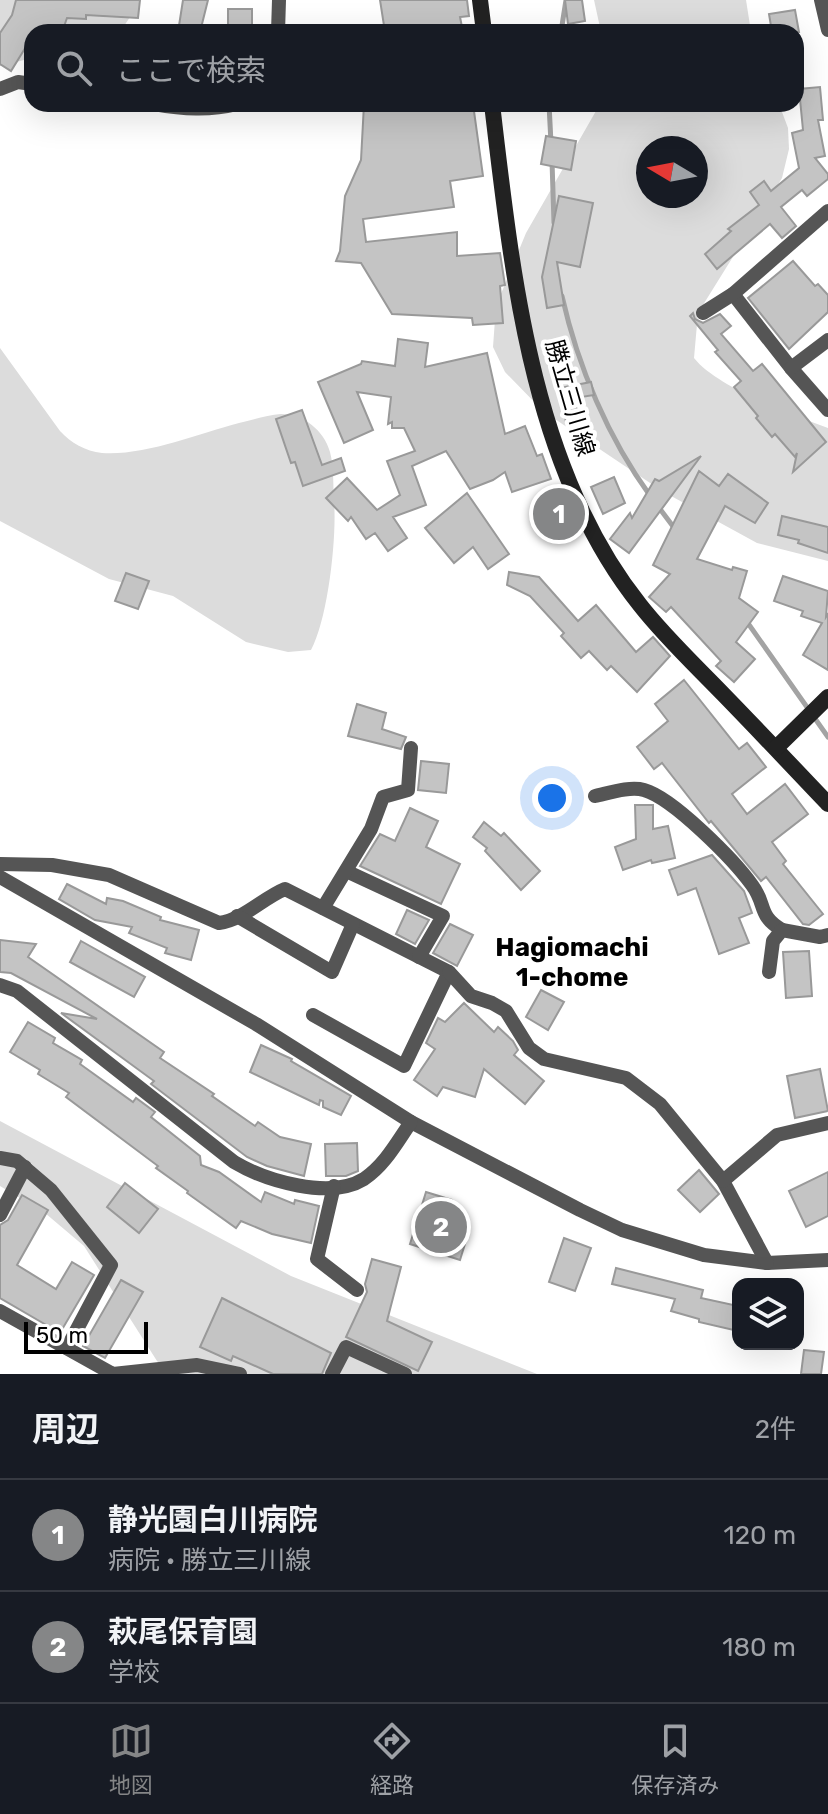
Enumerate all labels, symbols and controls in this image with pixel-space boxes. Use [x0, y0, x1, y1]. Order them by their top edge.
search box [24, 24, 804, 112]
icon: search [52, 46, 96, 90]
text: ここで検索 [116, 53, 266, 89]
north arrow [636, 136, 708, 208]
street label: 勝立三川線 [540, 336, 600, 460]
pin: 1 [533, 484, 585, 544]
your location [532, 778, 572, 818]
district label: Hagiomachi 1-chome [495, 932, 649, 993]
pin: 2 [415, 1197, 467, 1257]
map controls [732, 1278, 804, 1350]
button: layers [732, 1278, 804, 1350]
scale bar [24, 1318, 148, 1354]
text: 50 m [36, 1322, 88, 1349]
text: 周辺 [32, 1409, 100, 1450]
text: 2件 [755, 1414, 796, 1445]
text: 静光園白川病院 [108, 1502, 318, 1538]
text: 1 [52, 1520, 64, 1551]
text: 120 m [724, 1520, 796, 1551]
text: 病院 · 勝立三川線 [108, 1545, 311, 1576]
text: 萩尾保育園 [108, 1614, 258, 1650]
text: 2 [50, 1632, 66, 1663]
text: 180 m [722, 1632, 796, 1663]
text: 学校 [108, 1657, 160, 1688]
tab: 地図 [109, 1719, 153, 1799]
tab: 経路 [370, 1719, 414, 1799]
tab: 保存済み [631, 1719, 719, 1799]

